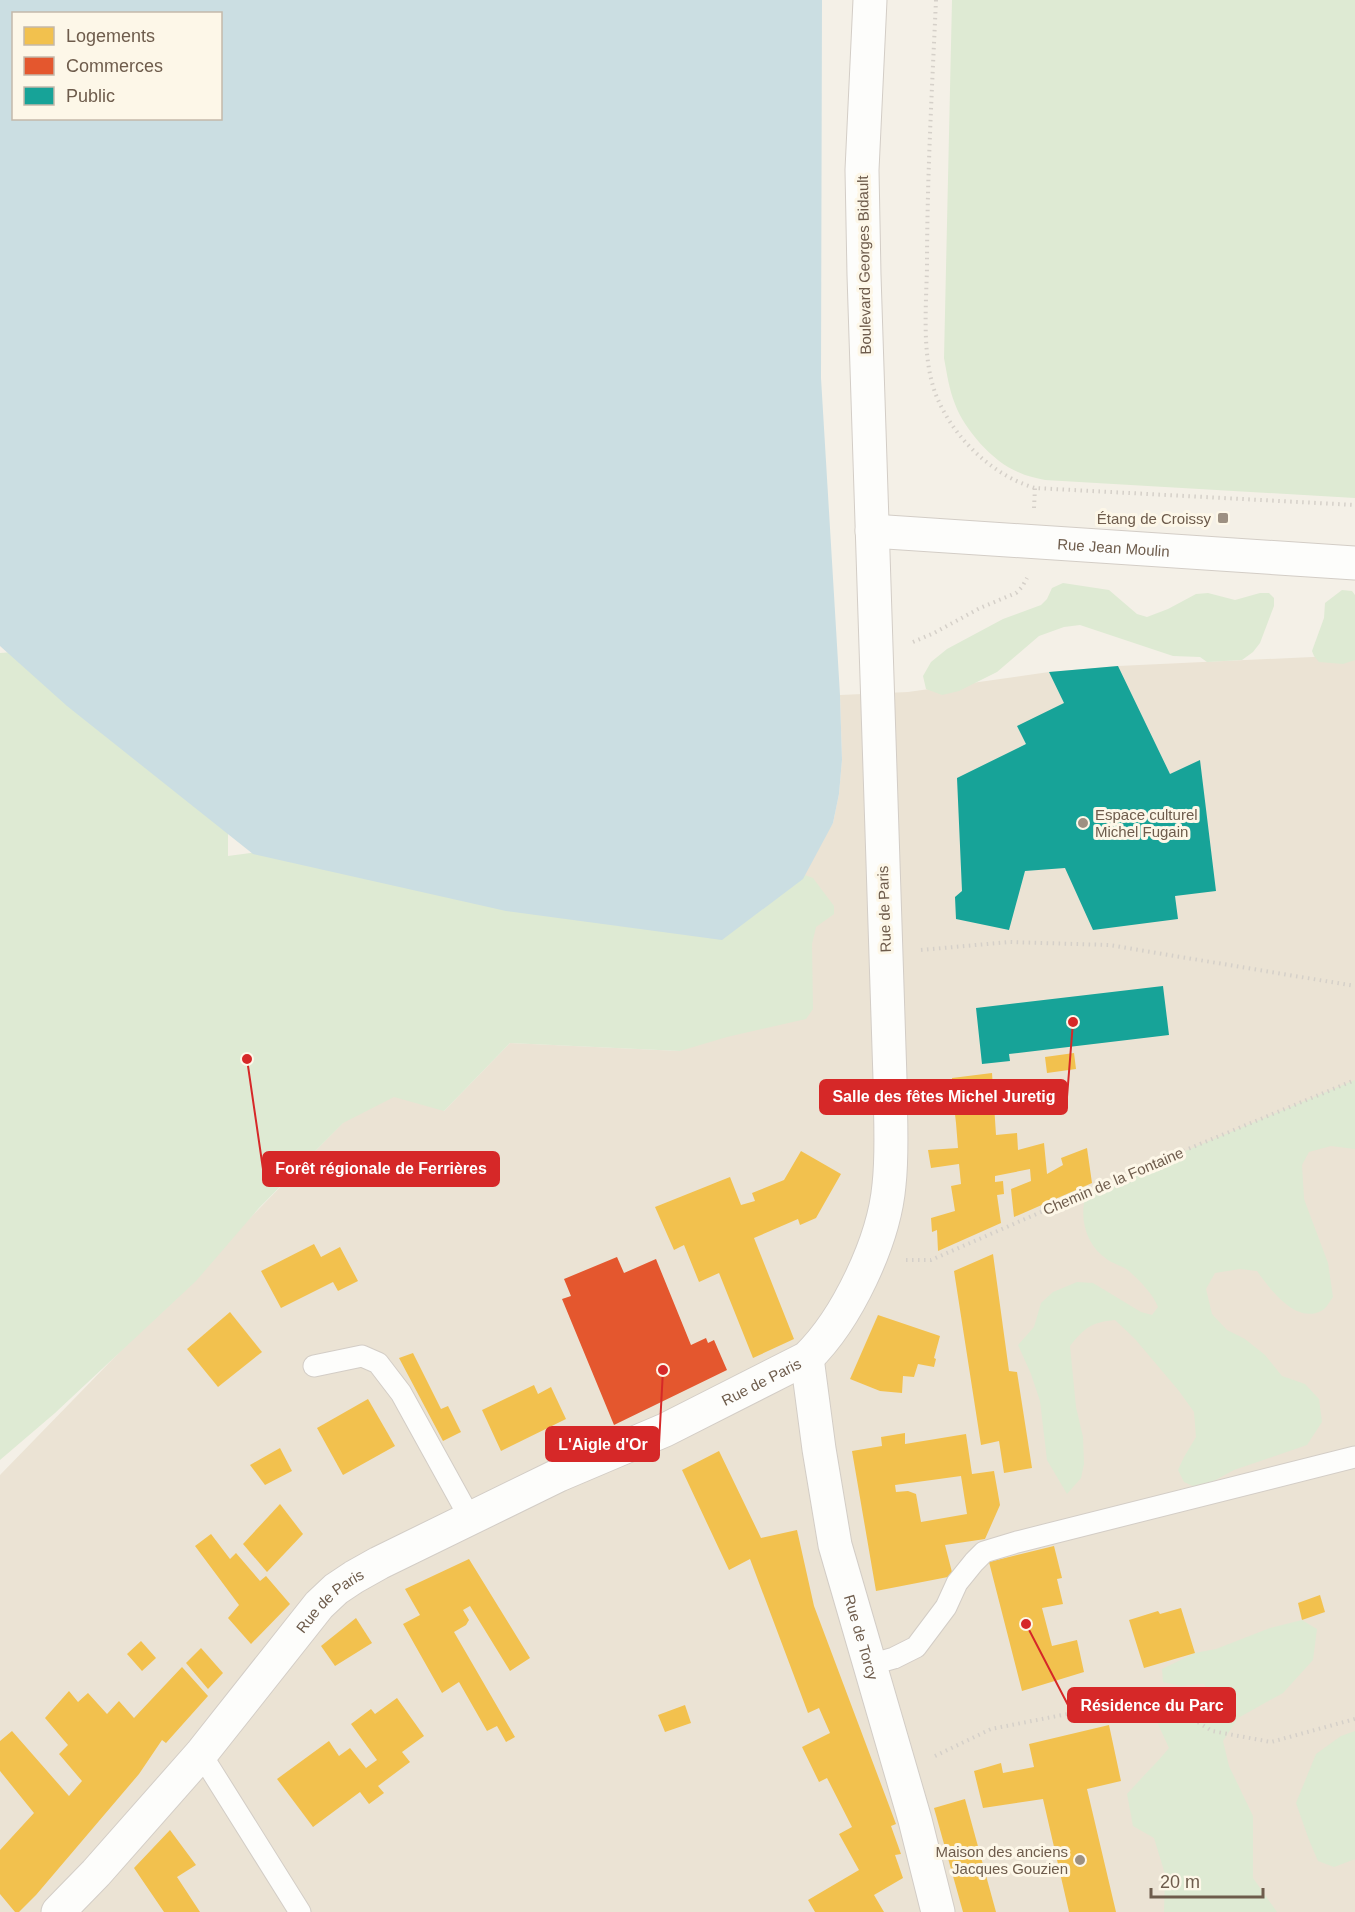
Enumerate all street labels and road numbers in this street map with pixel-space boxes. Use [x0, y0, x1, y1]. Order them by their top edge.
street label: Boulevard Georges Bidault [854, 174, 874, 355]
street label: Rue Jean Moulin [1057, 535, 1170, 559]
street label: Rue de Paris [874, 865, 894, 953]
street label: Chemin de la Fontaine [1040, 1144, 1186, 1218]
street label: Rue de Paris [718, 1354, 804, 1409]
street label: Rue de Paris [292, 1565, 366, 1636]
street label: Rue de Torcy [841, 1592, 882, 1682]

